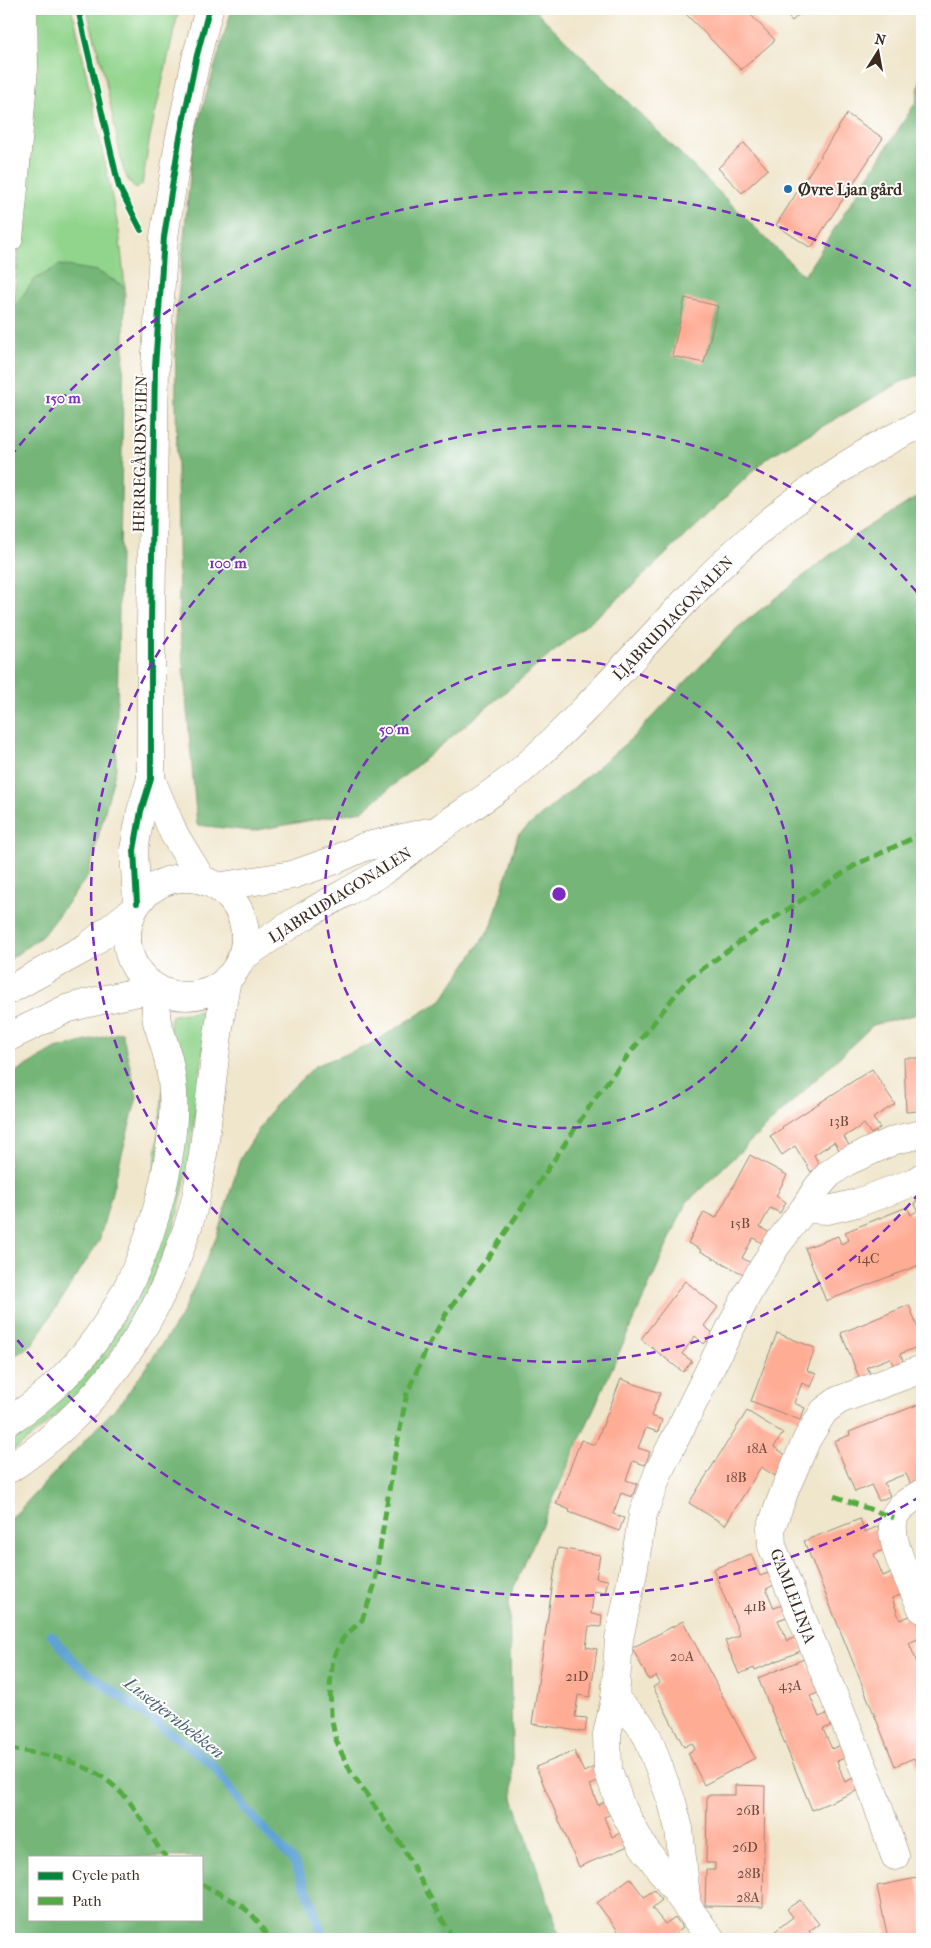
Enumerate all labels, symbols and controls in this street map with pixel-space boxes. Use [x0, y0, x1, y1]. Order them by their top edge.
north arrow [854, 28, 904, 78]
text: N [874, 30, 888, 49]
place label: Øvre Ljan gård [798, 180, 903, 200]
marker: Øvre Ljan gård [782, 183, 794, 195]
street label: HERREGÅRDSVEIEN [128, 375, 151, 533]
text: 150 m [45, 389, 81, 407]
street label: LJABRUDIAGONALEN [609, 552, 737, 684]
text: 100 m [209, 554, 247, 572]
text: 50 m [379, 720, 410, 738]
street label: LJABRUDIAGONALEN [265, 843, 415, 947]
centre of rings [550, 885, 568, 903]
house number: 13B [829, 1113, 849, 1130]
house number: 15B [730, 1215, 750, 1232]
house number: 14C [857, 1250, 879, 1267]
house number: 18A [746, 1440, 768, 1457]
house number: 18B [725, 1469, 747, 1486]
street label: GAMLELINJA [766, 1546, 820, 1647]
house number: 41B [744, 1598, 766, 1615]
house number: 20A [670, 1648, 695, 1665]
house number: 21D [566, 1668, 589, 1685]
water label: Lusetjernbekken [118, 1671, 228, 1763]
house number: 43A [778, 1677, 802, 1694]
house number: 26B [736, 1802, 760, 1819]
house number: 26D [732, 1839, 758, 1856]
legend [28, 1856, 202, 1920]
house number: 28B [737, 1865, 761, 1882]
text: Cycle path [72, 1866, 140, 1884]
house number: 28A [736, 1889, 761, 1906]
text: Path [72, 1892, 102, 1910]

